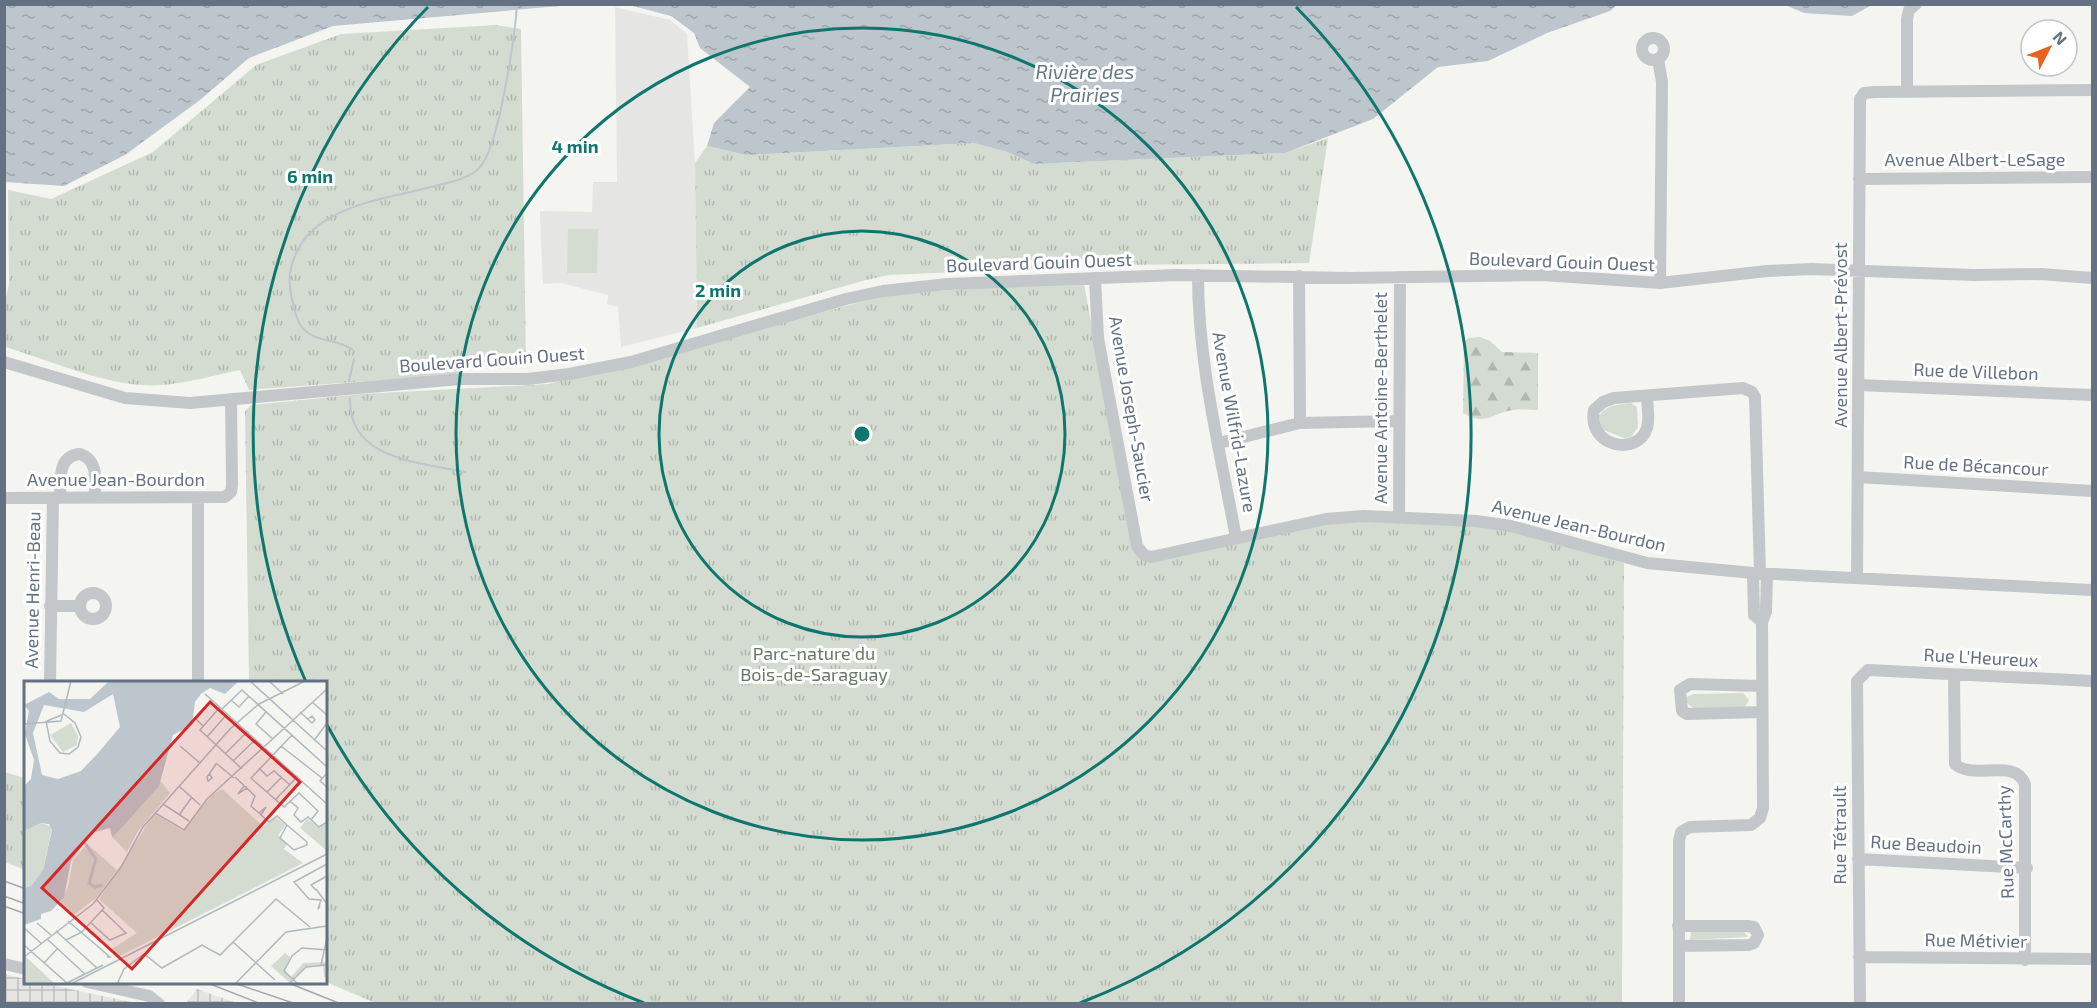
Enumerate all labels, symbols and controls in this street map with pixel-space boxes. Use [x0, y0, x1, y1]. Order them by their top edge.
north arrow [2019, 18, 2079, 78]
text: N [2050, 27, 2071, 48]
water label: Rivière des Prairies [1036, 59, 1134, 106]
text: 4 min [552, 135, 599, 157]
street label: Avenue Albert-LeSage [1885, 148, 2065, 170]
text: 6 min [287, 165, 333, 187]
street label: Avenue Albert-Prévost [1829, 242, 1851, 428]
street label: Boulevard Gouin Ouest [1469, 247, 1655, 275]
street label: Boulevard Gouin Ouest [946, 248, 1132, 276]
text: 2 min [695, 279, 741, 301]
street label: Avenue Antoine-Berthelet [1369, 292, 1391, 504]
street label: Avenue Joseph-Saucier [1105, 314, 1159, 503]
street label: Avenue Wilfrid-Lazure [1208, 330, 1262, 514]
street label: Boulevard Gouin Ouest [398, 342, 586, 376]
street label: Rue de Villebon [1913, 358, 2039, 384]
centre of rings [852, 424, 872, 444]
street label: Rue de Bécancour [1903, 450, 2049, 480]
street label: Avenue Jean-Bourdon [27, 468, 205, 490]
street label: Avenue Jean-Bourdon [1490, 494, 1668, 556]
street label: Avenue Henri-Beau [20, 511, 44, 669]
park label: Parc-nature du Bois-de-Saraguay [740, 642, 888, 685]
street label: Rue L'Heureux [1923, 643, 2039, 671]
inset map [24, 681, 327, 984]
street label: Rue McCarthy [1992, 784, 2018, 899]
street label: Rue Tétrault [1828, 785, 1850, 885]
street label: Rue Beaudoin [1870, 830, 1982, 858]
street label: Rue Métivier [1924, 928, 2028, 952]

